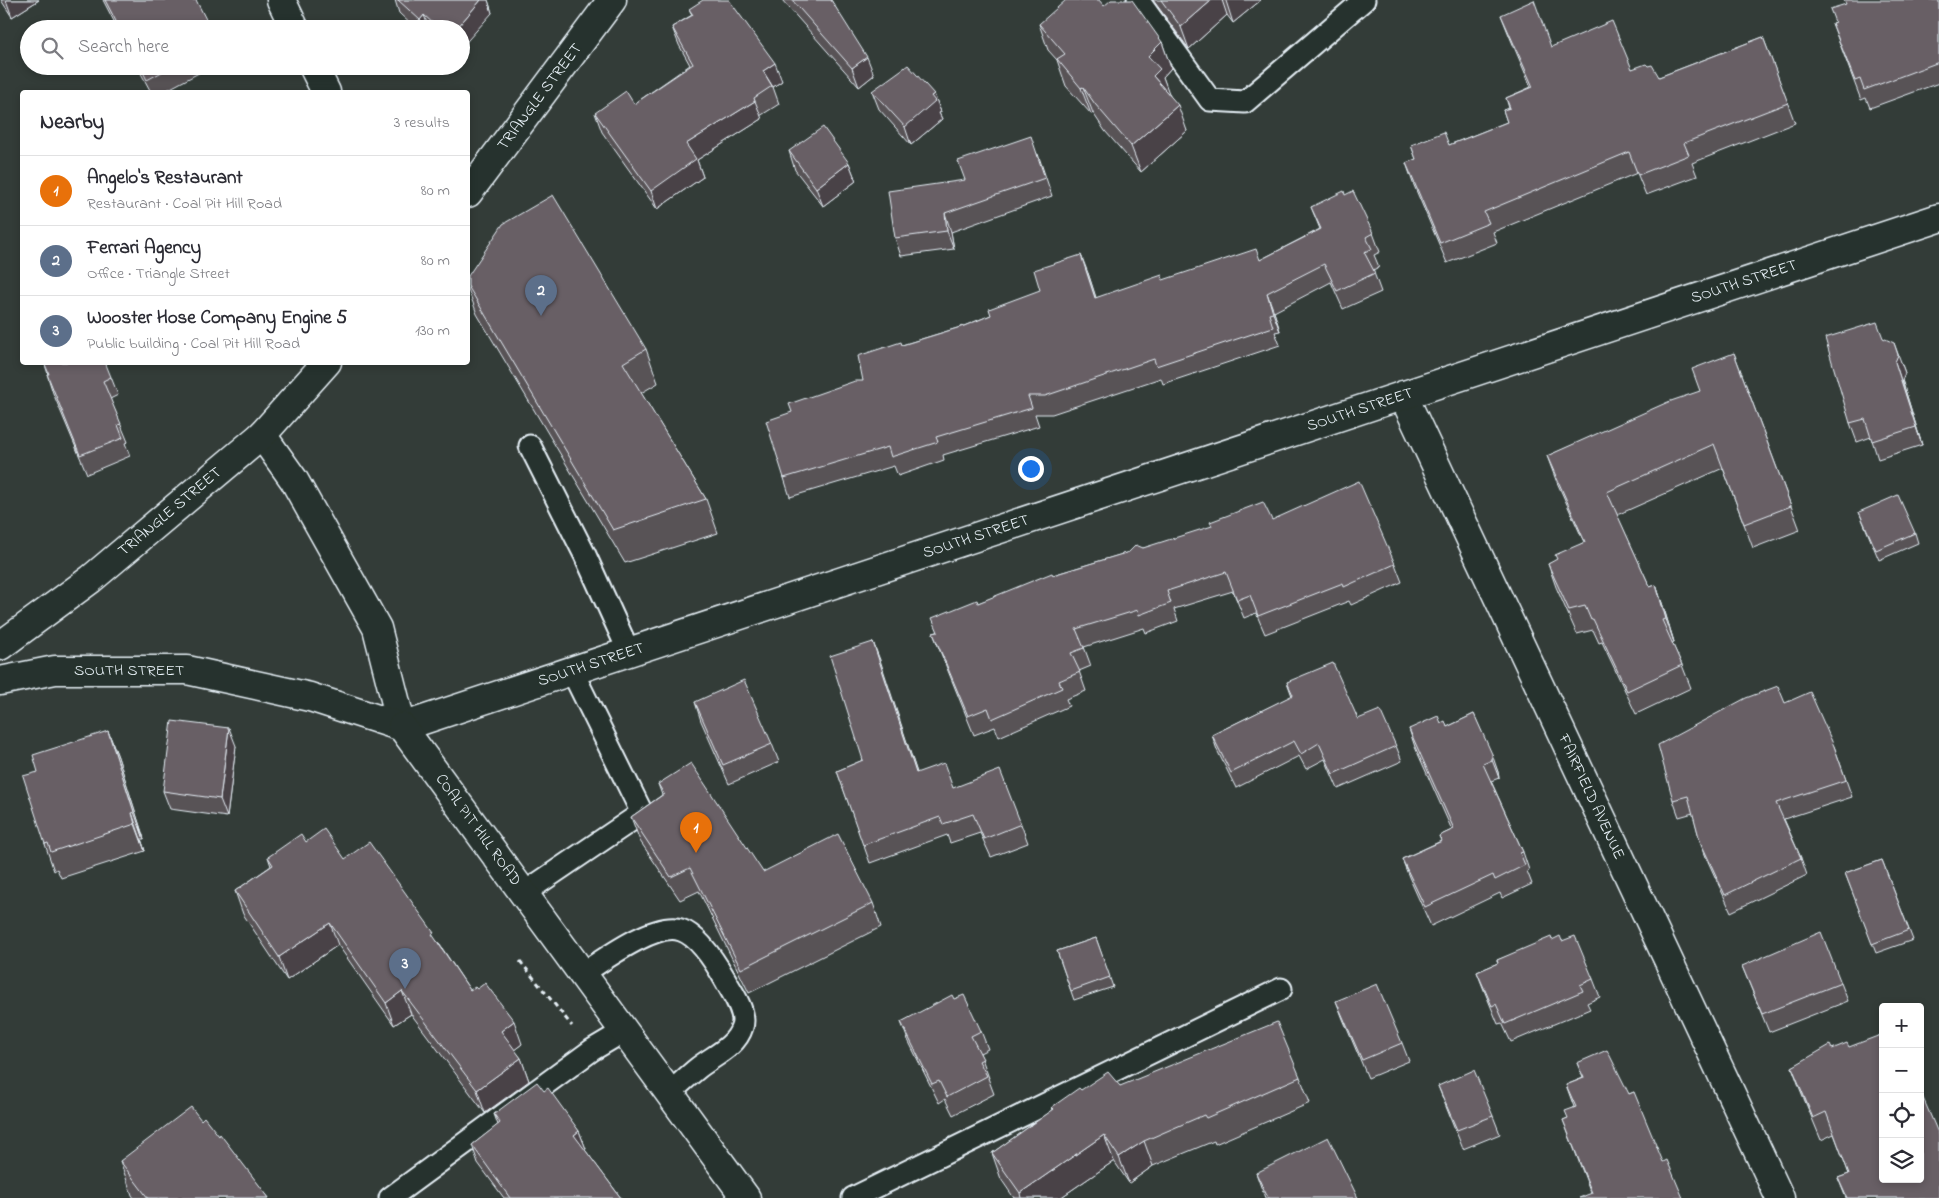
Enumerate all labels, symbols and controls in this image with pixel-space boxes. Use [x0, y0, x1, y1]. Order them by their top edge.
search box [20, 20, 470, 75]
icon: search [38, 34, 66, 62]
text: Search here [78, 34, 169, 61]
street label: TRIANGLE STREET [492, 38, 588, 156]
text: Nearby [40, 108, 104, 138]
text: 3 results [394, 111, 450, 135]
text: Angelo's Restaurant [87, 165, 243, 192]
text: 1 [53, 179, 59, 203]
text: 80 m [421, 179, 450, 203]
text: Restaurant · Coal Pit Hill Road [87, 192, 282, 216]
text: Ferrari Agency [87, 235, 201, 262]
text: 2 [52, 249, 60, 273]
text: 80 m [421, 249, 450, 273]
street label: SOUTH STREET [1688, 254, 1800, 310]
text: Office · Triangle Street [87, 262, 230, 286]
pin: 2 [525, 275, 557, 316]
text: Wooster Hose Company Engine 5 [87, 305, 347, 332]
text: 3 [53, 319, 59, 343]
text: 130 m [415, 319, 450, 343]
text: Public building · Coal Pit Hill Road [87, 332, 300, 356]
street label: SOUTH STREET [1304, 382, 1416, 438]
your location [1018, 456, 1044, 482]
street label: TRIANGLE STREET [113, 461, 227, 563]
street label: SOUTH STREET [920, 509, 1032, 565]
street label: SOUTH STREET [535, 637, 647, 693]
street label: SOUTH STREET [74, 659, 184, 683]
street label: FAIRFIELD AVENUE [1551, 729, 1631, 864]
street label: COAL PIT HILL ROAD [429, 769, 527, 891]
pin: 1 [680, 812, 712, 853]
pin: 3 [389, 948, 421, 989]
map controls [1879, 1003, 1924, 1183]
button: + [1879, 1003, 1924, 1048]
button: − [1879, 1048, 1924, 1093]
button: locate [1879, 1093, 1924, 1138]
button: layers [1879, 1138, 1924, 1183]

